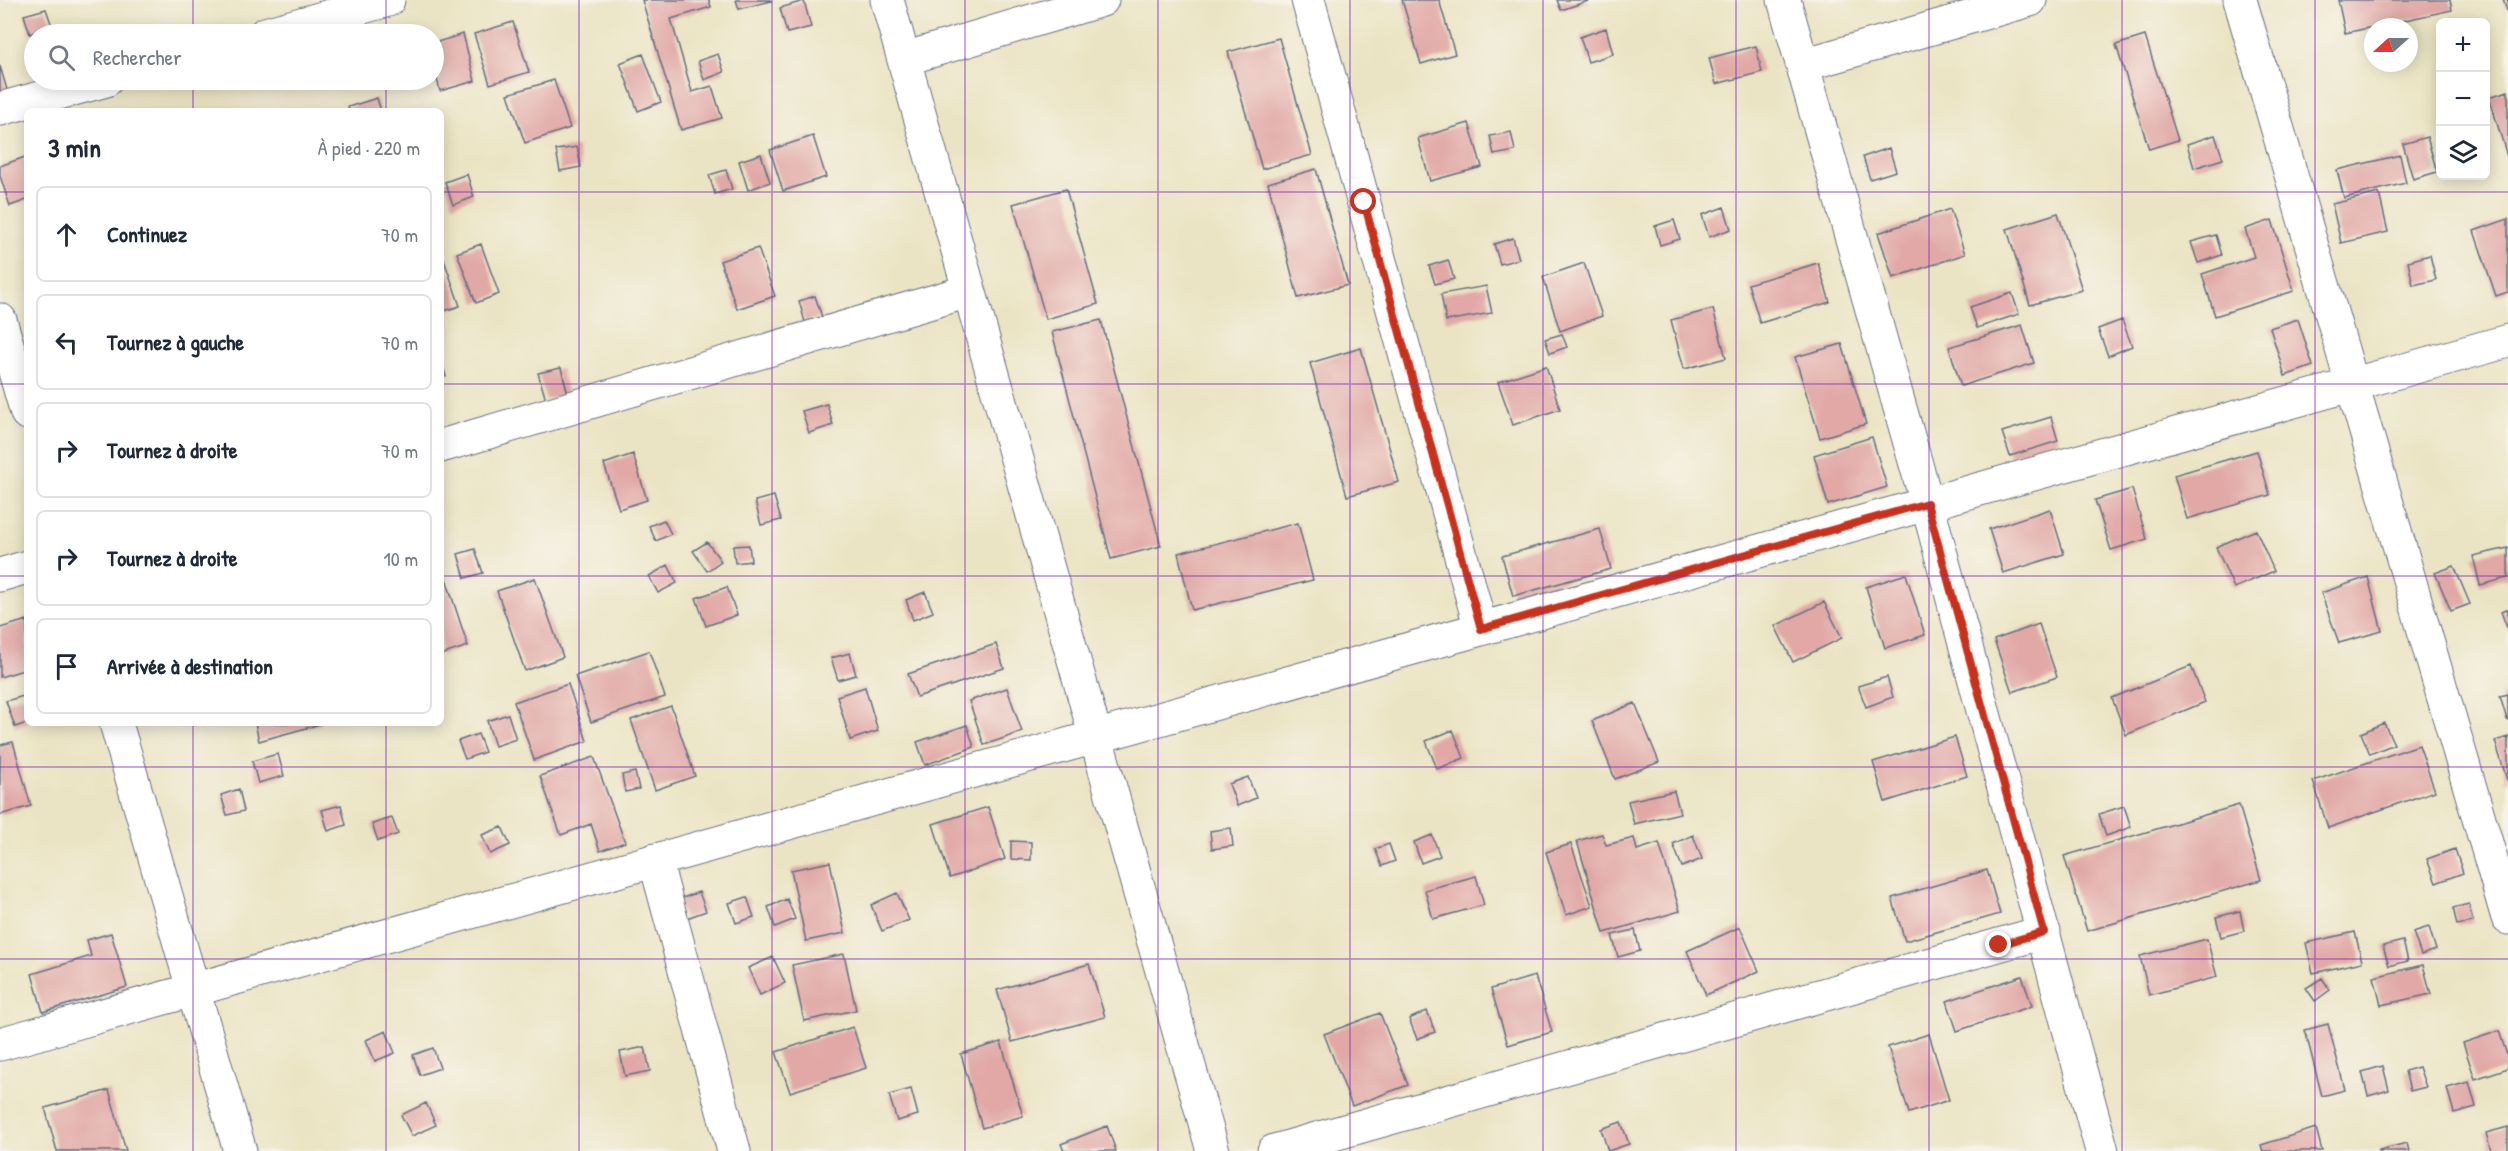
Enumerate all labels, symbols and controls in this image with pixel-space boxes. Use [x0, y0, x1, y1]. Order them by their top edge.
north arrow [2364, 18, 2418, 72]
map controls [2436, 18, 2490, 180]
button: + [2436, 18, 2490, 72]
search box [24, 24, 444, 90]
icon: search [45, 41, 78, 74]
text: Rechercher [93, 42, 182, 72]
button: − [2436, 72, 2490, 126]
button: layers [2436, 126, 2490, 180]
text: 3 min [48, 130, 101, 165]
text: À pied · 220 m [318, 134, 420, 161]
route start [1350, 188, 1376, 214]
icon: ahead [50, 218, 83, 251]
text: Continuez [107, 219, 187, 249]
text: 70 m [381, 221, 418, 248]
icon: left [50, 326, 83, 359]
text: Tournez à gauche [107, 327, 244, 357]
text: 70 m [381, 329, 418, 356]
icon: right [50, 434, 83, 467]
text: Tournez à droite [107, 435, 237, 465]
text: 70 m [381, 437, 418, 464]
icon: right [50, 542, 83, 575]
text: Tournez à droite [107, 543, 237, 573]
text: 10 m [384, 545, 418, 572]
icon: arrive [50, 650, 83, 683]
text: Arrivée à destination [107, 651, 273, 681]
route end [1985, 931, 2011, 957]

